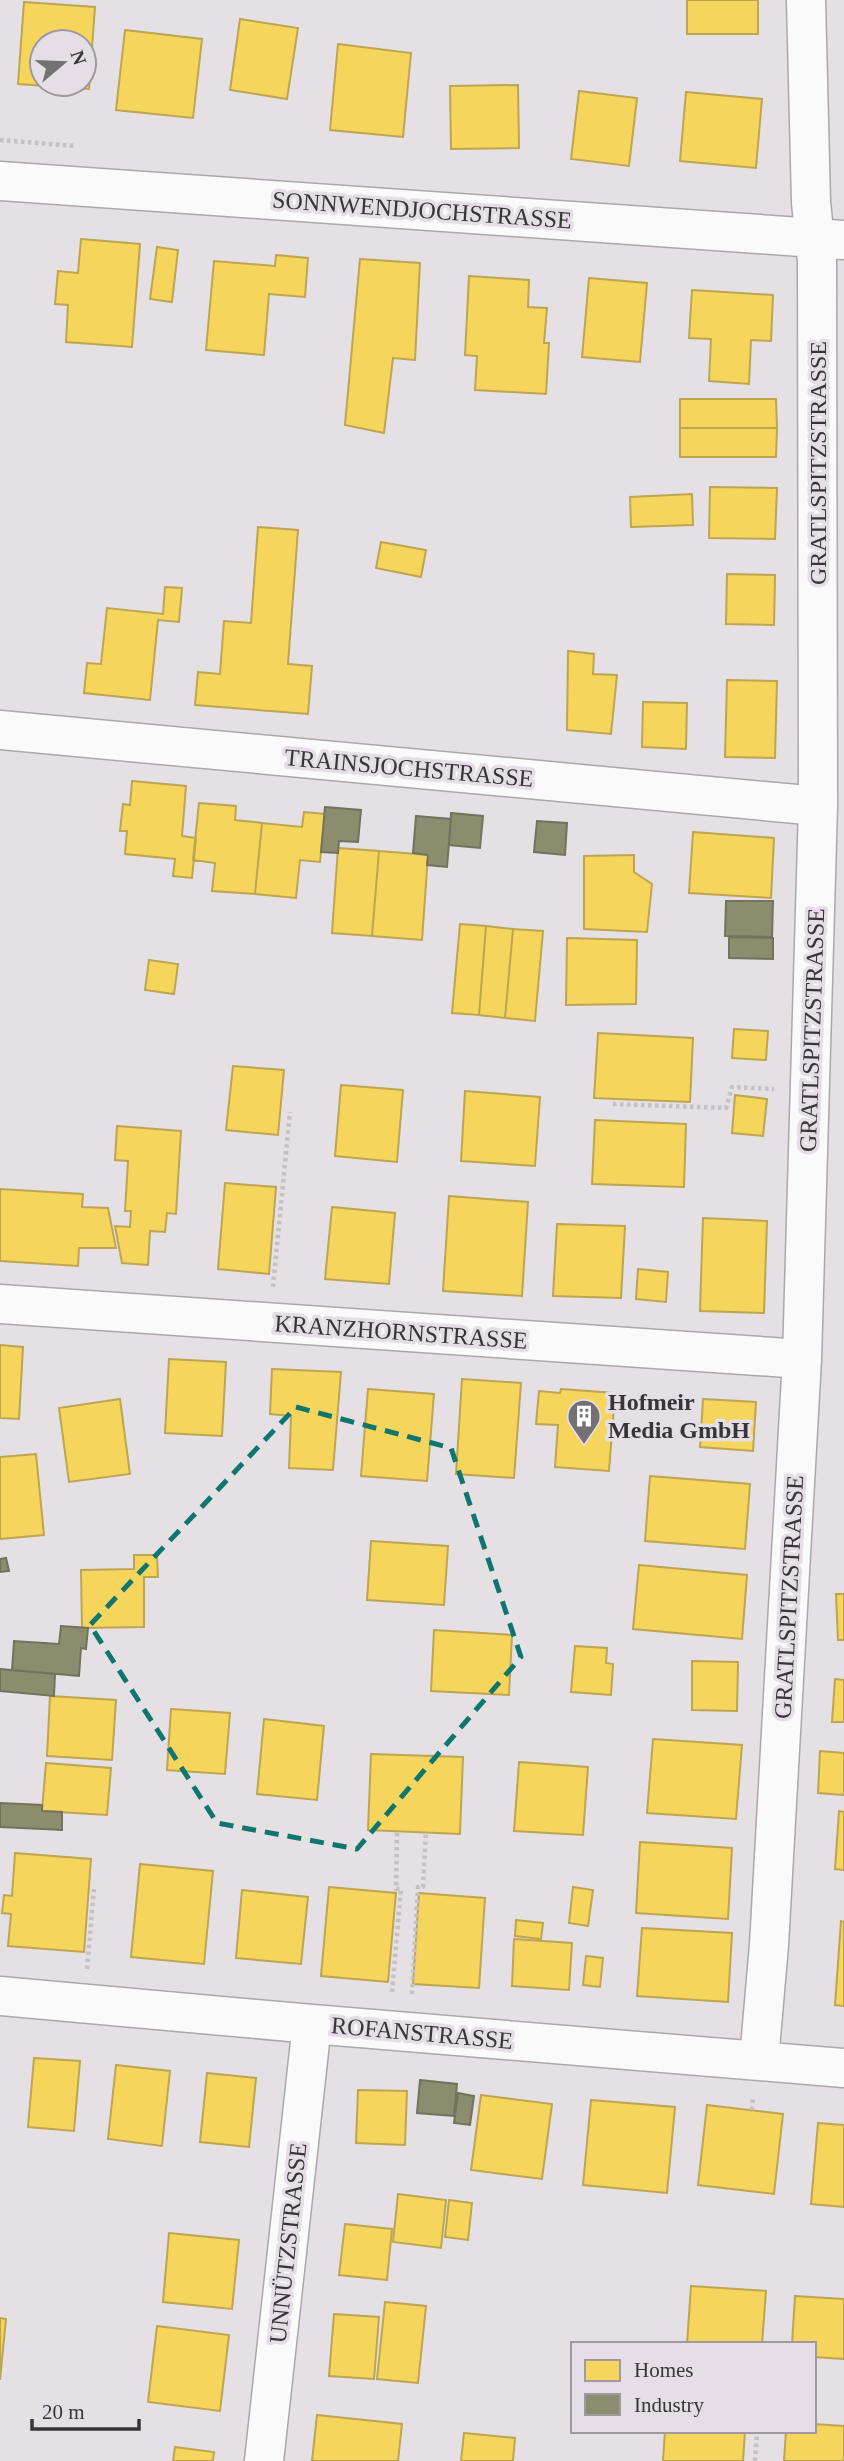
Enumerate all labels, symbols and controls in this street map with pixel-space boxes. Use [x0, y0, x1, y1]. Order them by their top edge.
north arrow [28, 28, 98, 98]
text: N [66, 48, 91, 68]
street label: SONNWENDJOCHSTRASSE [271, 187, 573, 233]
street label: GRATLSPITZSTRASSE [805, 341, 831, 585]
street label: TRAINSJOCHSTRASSE [284, 744, 534, 792]
street label: GRATLSPITZSTRASSE [795, 908, 829, 1152]
street label: KRANZHORNSTRASSE [274, 1310, 528, 1354]
place label: Hofmeir Media GmbH [608, 1389, 750, 1443]
building icon: Hofmeir Media GmbH [565, 1397, 603, 1446]
street label: GRATLSPITZSTRASSE [770, 1474, 808, 1720]
street label: ROFANSTRASSE [330, 2012, 514, 2054]
street label: UNNÜTZSTRASSE [265, 2142, 311, 2344]
legend [571, 2342, 816, 2433]
text: Homes [634, 2358, 694, 2382]
scale bar [32, 2388, 138, 2432]
text: Industry [634, 2393, 704, 2417]
text: 20 m [42, 2400, 85, 2424]

